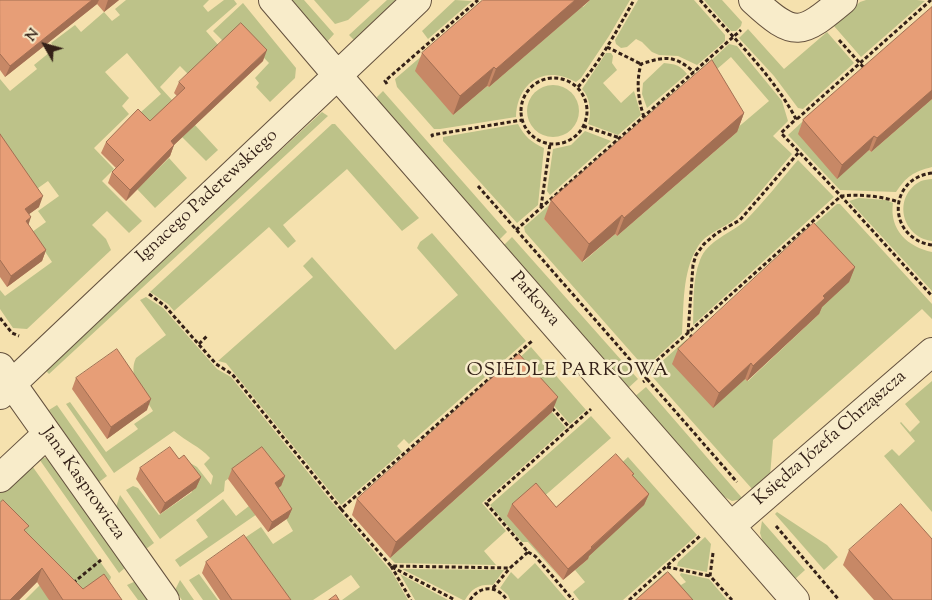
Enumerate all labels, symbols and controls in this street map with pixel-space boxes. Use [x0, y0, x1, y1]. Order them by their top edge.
north arrow [20, 20, 70, 70]
text: N [22, 25, 45, 46]
street label: Ignacego Paderewskiego [133, 126, 283, 268]
street label: Parkowa [504, 268, 564, 332]
district label: OSIEDLE PARKOWA [465, 361, 671, 383]
street label: Księdza Józefa Chrząszcza [750, 367, 912, 511]
street label: Jana Kasprowicza [35, 424, 129, 544]

